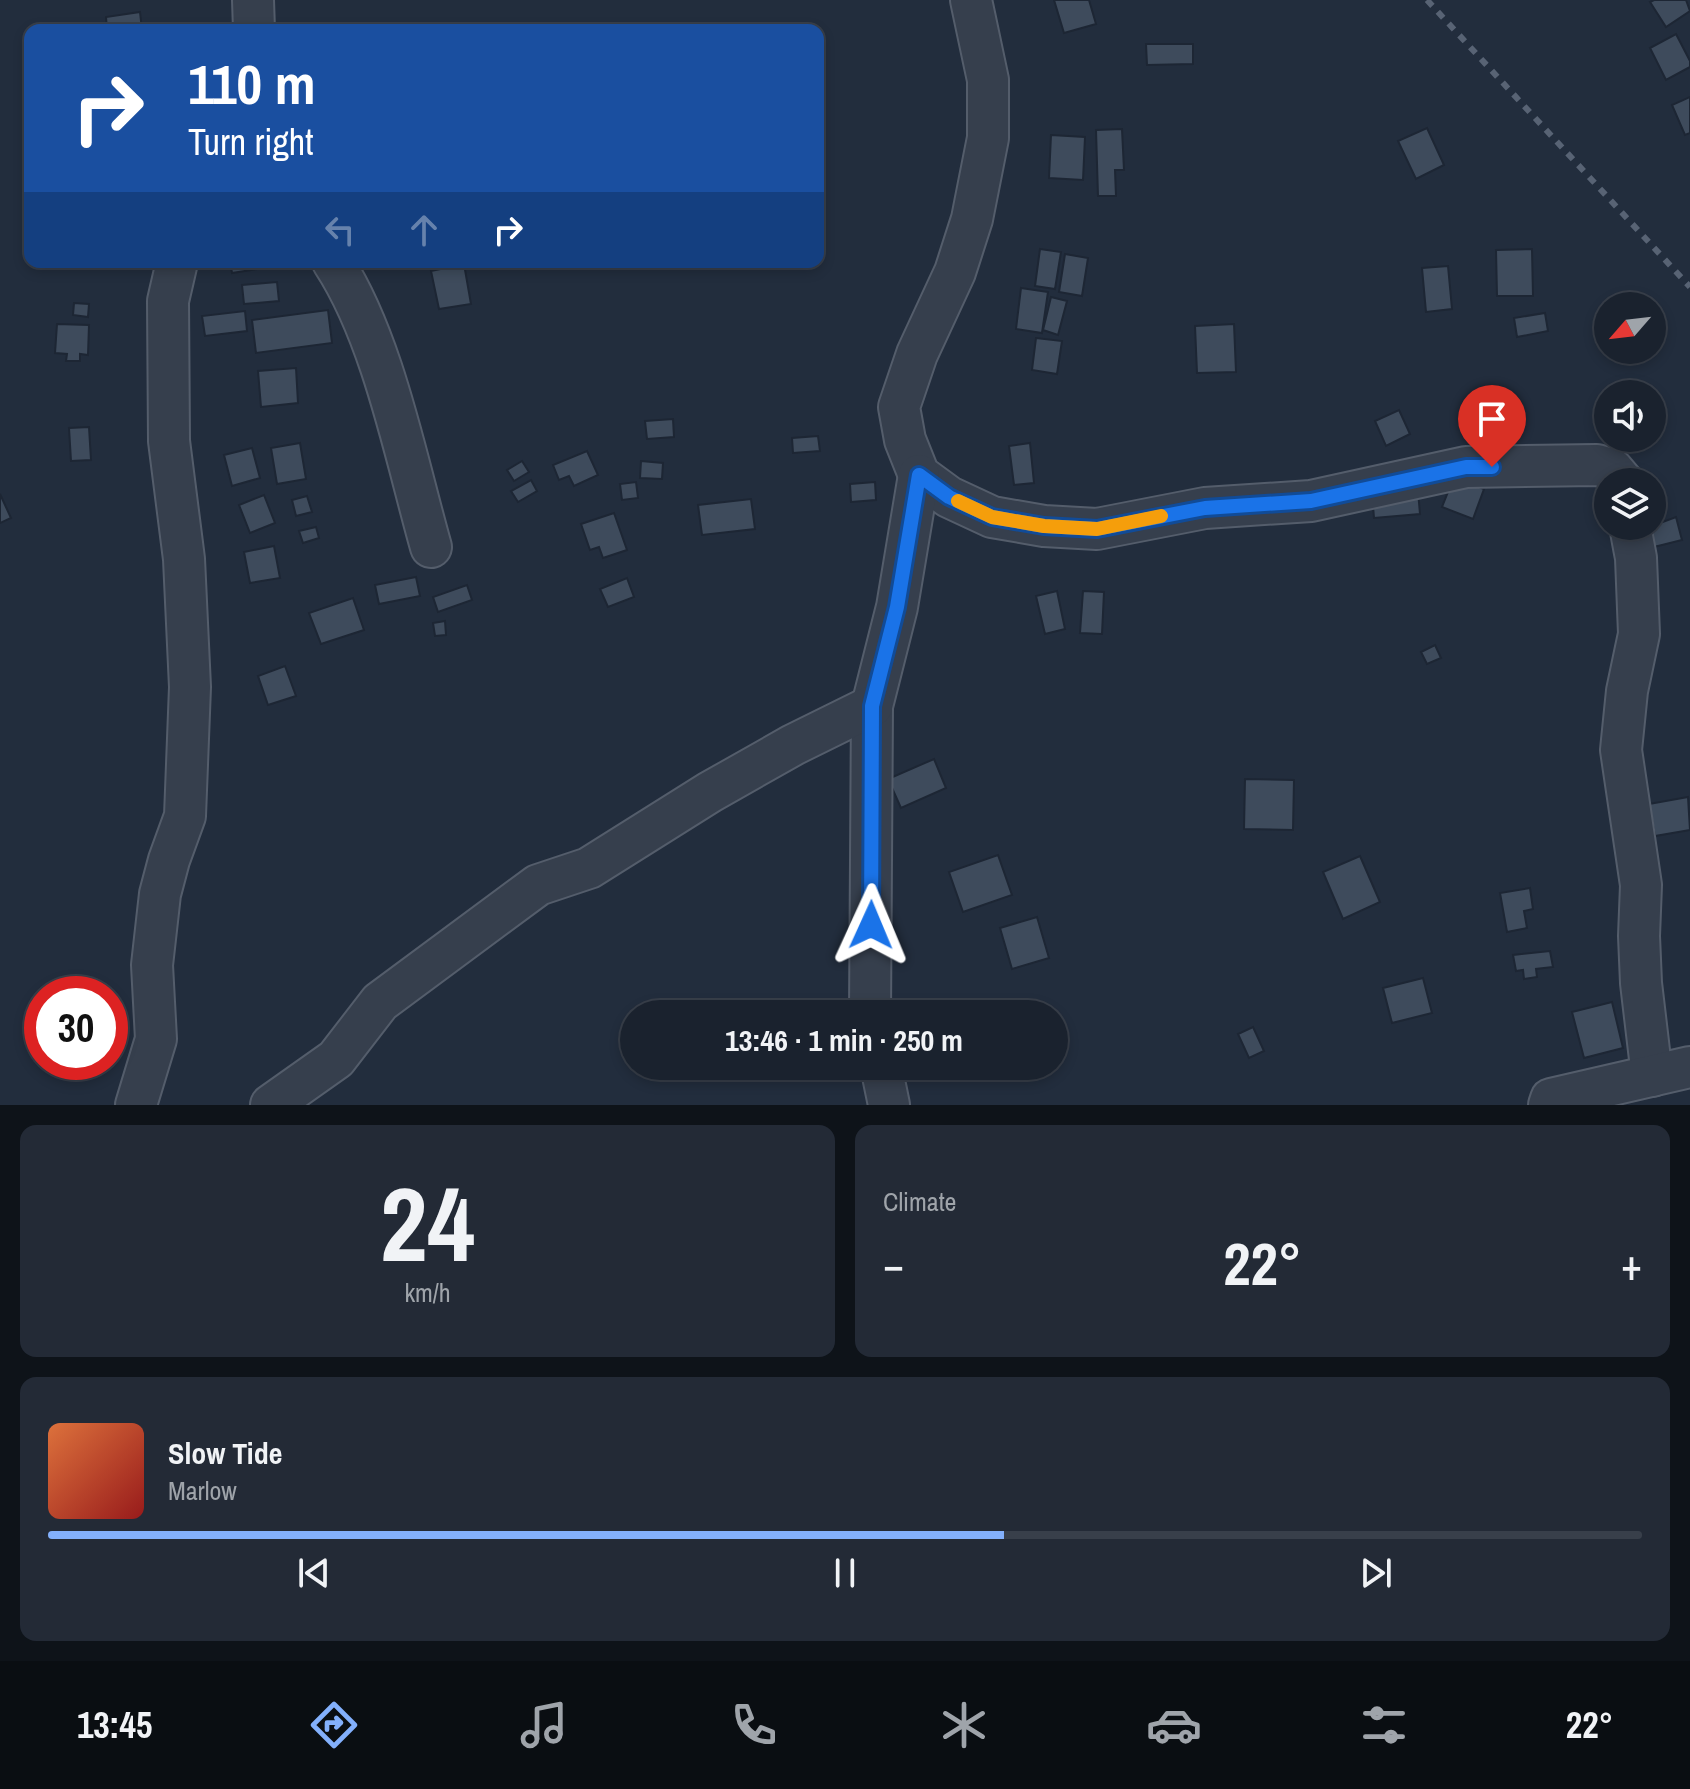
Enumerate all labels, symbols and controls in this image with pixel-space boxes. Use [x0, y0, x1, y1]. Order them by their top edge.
text: 110 m [188, 46, 316, 121]
icon: right [56, 56, 160, 160]
text: Turn right [188, 118, 313, 166]
icon: left [318, 208, 362, 252]
icon: ahead [402, 208, 446, 252]
icon: right [486, 208, 530, 252]
north arrow [1594, 292, 1666, 364]
map controls [1594, 292, 1666, 540]
button: sound [1594, 380, 1666, 452]
pin [1458, 385, 1526, 467]
icon: arrive [1470, 397, 1514, 441]
button: layers [1594, 468, 1666, 540]
position arrow [829, 883, 913, 967]
speed limit sign: 30 [24, 976, 128, 1080]
text: 13:46 · 1 min · 250 m [725, 1020, 963, 1060]
text: 24 [380, 1153, 475, 1293]
text: Climate [883, 1184, 956, 1219]
text: 22° [1223, 1223, 1302, 1304]
text: − [883, 1234, 904, 1294]
text: + [1621, 1234, 1642, 1294]
text: km/h [404, 1275, 451, 1310]
text: Slow Tide [168, 1433, 282, 1473]
text: Marlow [168, 1473, 237, 1508]
icon: previous [292, 1551, 336, 1595]
icon: pause [823, 1551, 867, 1595]
icon: next [1354, 1551, 1398, 1595]
icon: directions [306, 1697, 362, 1753]
icon: music [516, 1697, 572, 1753]
icon: phone [726, 1697, 782, 1753]
icon: climate [936, 1697, 992, 1753]
icon: car [1146, 1697, 1202, 1753]
icon: filters [1356, 1697, 1412, 1753]
text: 13:45 [77, 1701, 152, 1749]
text: 22° [1566, 1701, 1613, 1749]

